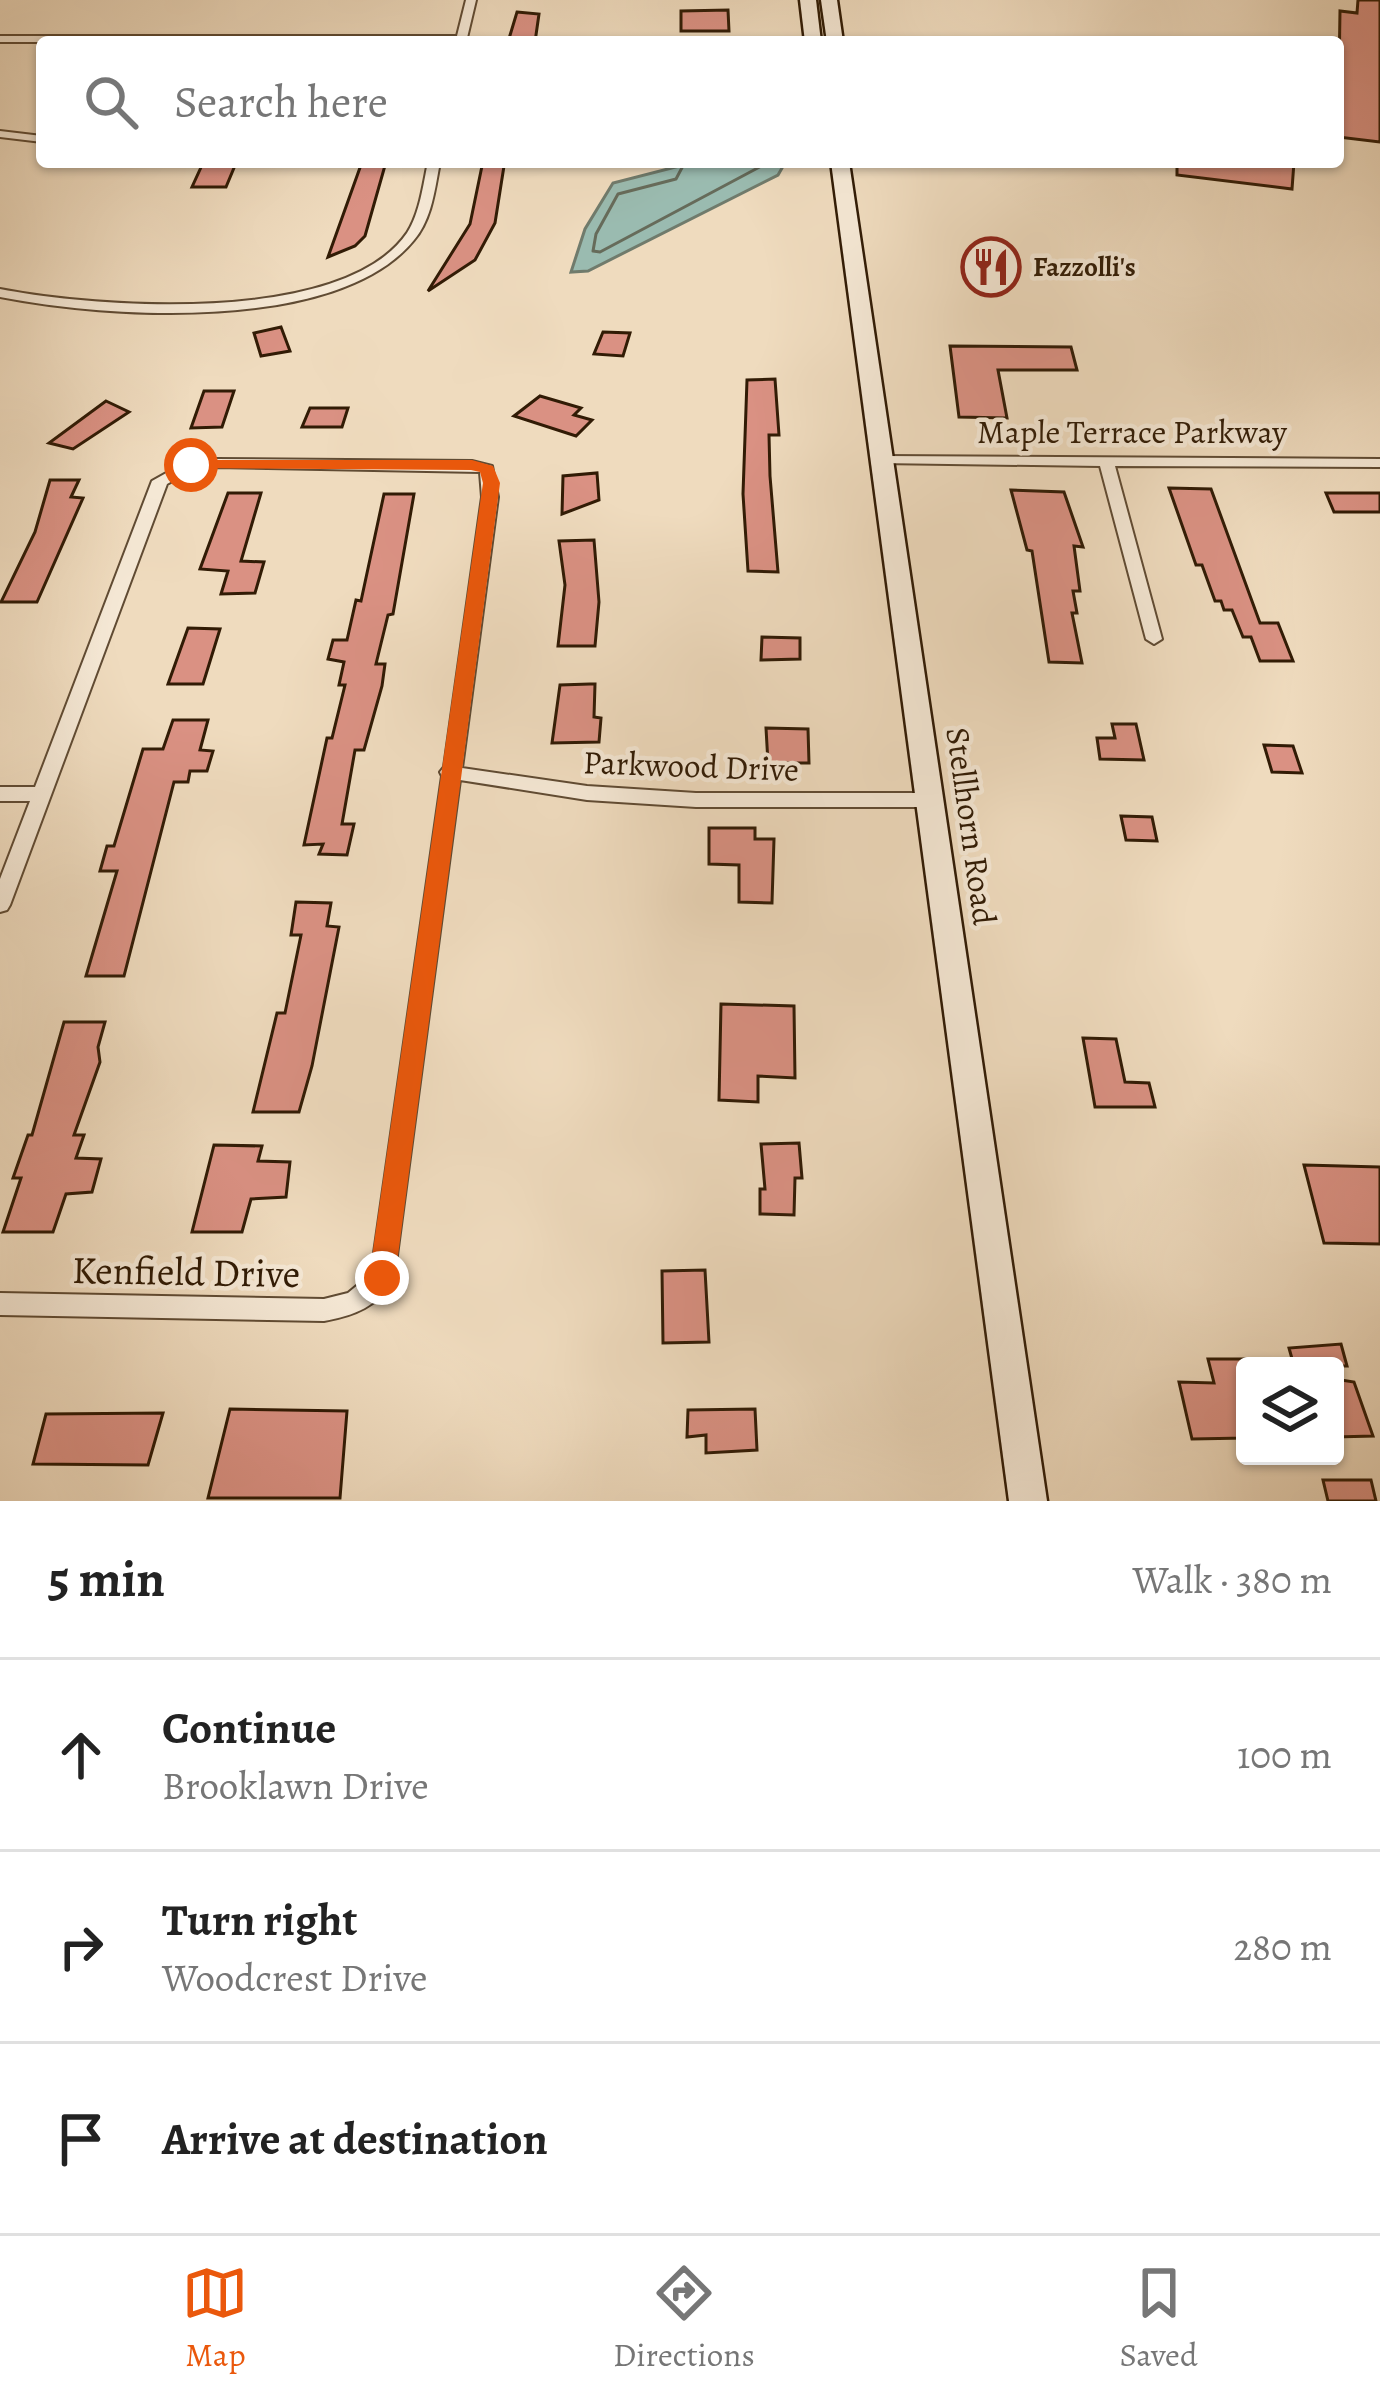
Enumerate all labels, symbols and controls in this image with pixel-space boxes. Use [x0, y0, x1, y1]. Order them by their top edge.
search box [36, 36, 1344, 168]
icon: search [78, 69, 144, 135]
text: Search here [174, 71, 388, 133]
restaurant icon: Fazzolli's [960, 236, 1022, 298]
place label: Fazzolli's [1033, 249, 1136, 285]
street label: Maple Terrace Parkway [977, 409, 1287, 454]
route start [164, 438, 218, 492]
street label: Stellhorn Road [935, 724, 1008, 928]
street label: Parkwood Drive [582, 739, 800, 792]
street label: Kenfield Drive [71, 1243, 301, 1300]
route end [355, 1251, 409, 1305]
map controls [1236, 1357, 1344, 1465]
button: layers [1236, 1357, 1344, 1465]
text: 5 min [48, 1544, 165, 1614]
text: Walk · 380 m [1132, 1553, 1332, 1606]
text: Continue [162, 1697, 336, 1759]
icon: ahead [48, 1722, 114, 1788]
text: 100 m [1237, 1728, 1332, 1781]
text: Brooklawn Drive [162, 1759, 429, 1812]
text: Turn right [162, 1889, 357, 1951]
icon: right [48, 1914, 114, 1980]
text: 280 m [1234, 1920, 1332, 1973]
text: Woodcrest Drive [162, 1951, 428, 2004]
icon: arrive [48, 2106, 114, 2172]
text: Arrive at destination [162, 2108, 548, 2170]
tab: Map [182, 2260, 248, 2377]
tab: Directions [613, 2260, 755, 2377]
tab: Saved [1119, 2260, 1198, 2377]

